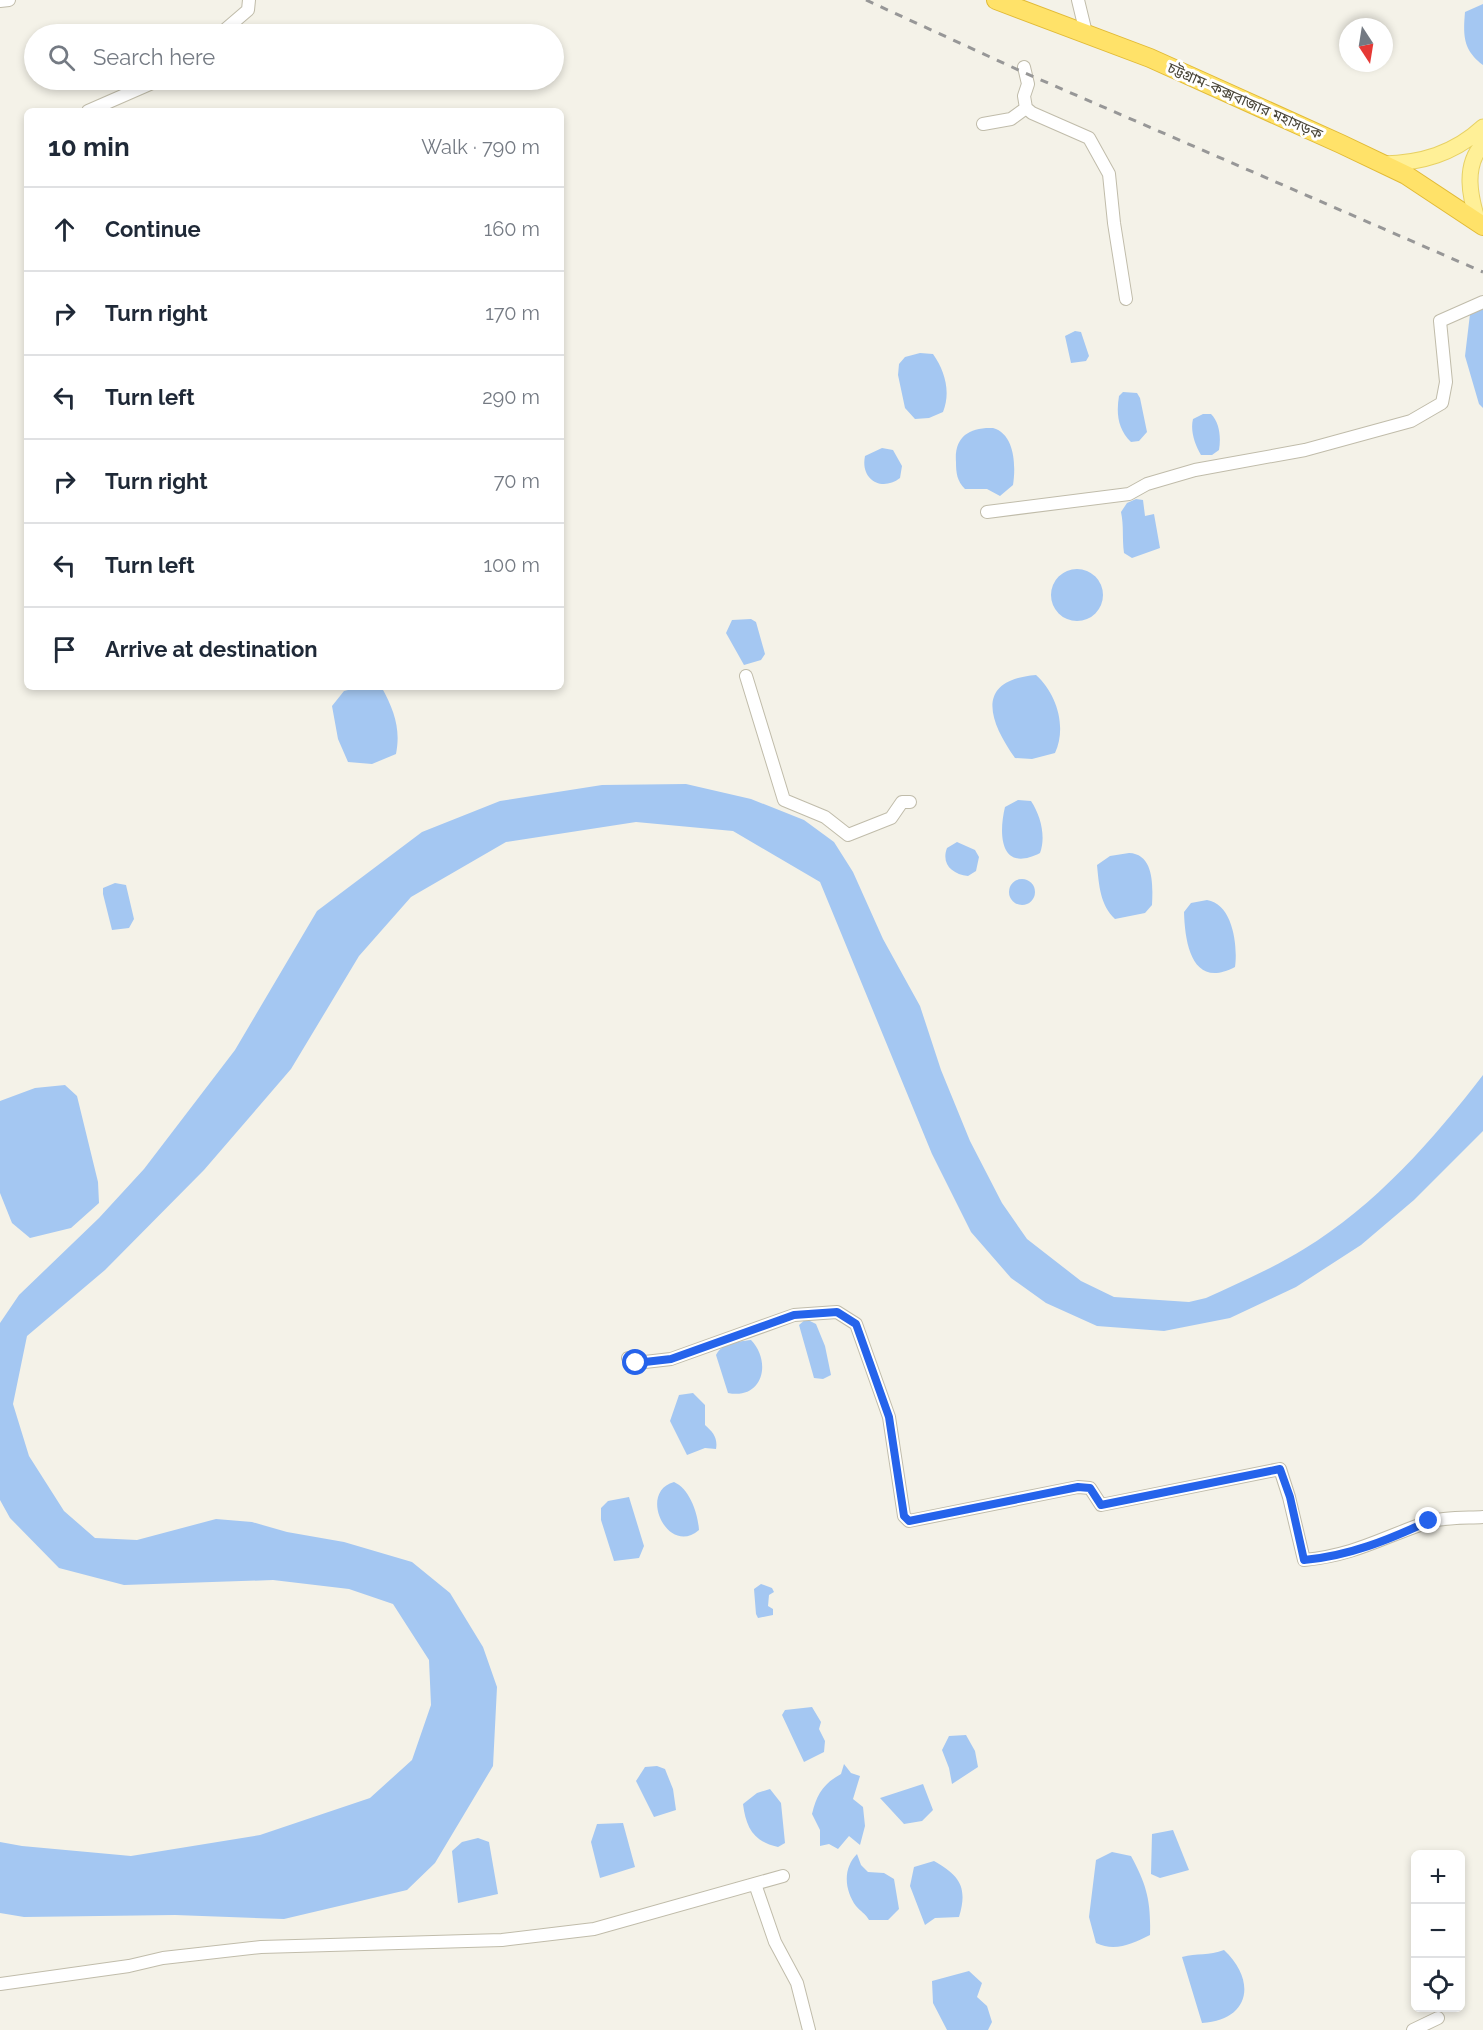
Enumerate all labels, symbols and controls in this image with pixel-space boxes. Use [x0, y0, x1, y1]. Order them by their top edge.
north arrow [1339, 18, 1393, 72]
search box [24, 24, 564, 90]
icon: search [45, 41, 78, 74]
text: Search here [93, 44, 215, 70]
street label: চট্টগ্রাম-কক্সবাজার মহাসড়ক [1164, 58, 1326, 144]
text: 10 min [48, 132, 130, 162]
text: Walk · 790 m [421, 135, 540, 159]
icon: ahead [48, 213, 81, 246]
text: Continue [105, 216, 201, 242]
text: 160 m [484, 217, 540, 241]
icon: right [48, 297, 81, 330]
text: Turn right [105, 300, 208, 326]
text: 170 m [485, 301, 540, 325]
icon: left [48, 381, 81, 414]
text: Turn left [105, 384, 195, 410]
text: 290 m [482, 385, 540, 409]
icon: right [48, 465, 81, 498]
text: Turn right [105, 468, 208, 494]
text: 70 m [494, 469, 540, 493]
icon: left [48, 549, 81, 582]
text: Turn left [105, 552, 195, 578]
text: 100 m [483, 553, 540, 577]
icon: arrive [48, 633, 81, 666]
text: Arrive at destination [105, 636, 318, 662]
route start [622, 1349, 648, 1375]
route end [1415, 1507, 1441, 1533]
map controls [1411, 1850, 1465, 2012]
button: + [1411, 1850, 1465, 1904]
button: − [1411, 1904, 1465, 1958]
button: locate [1411, 1958, 1465, 2012]

